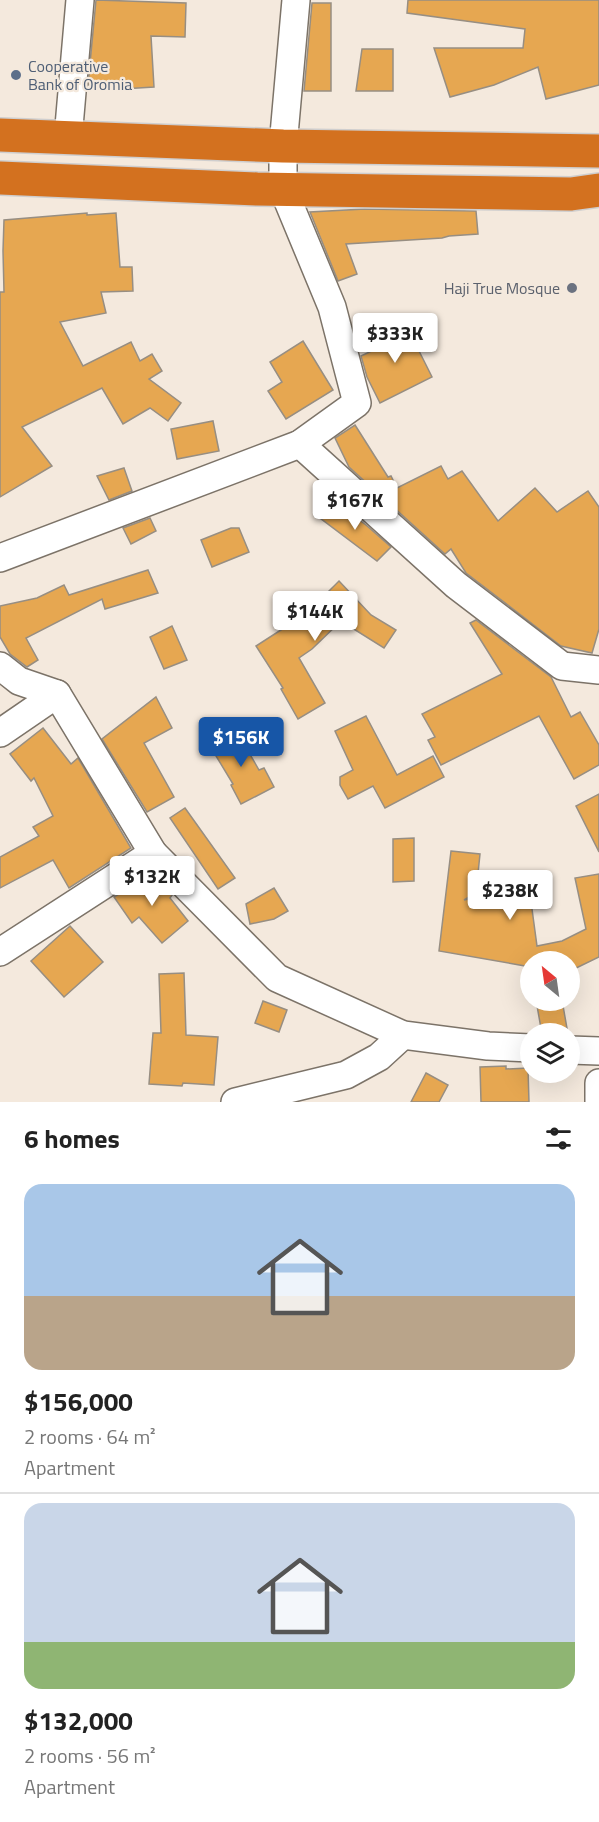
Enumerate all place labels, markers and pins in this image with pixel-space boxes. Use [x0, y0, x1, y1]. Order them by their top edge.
place label: Cooperative Bank of Oromia [28, 54, 132, 96]
marker: Cooperative Bank of Oromia [9, 68, 23, 82]
place label: Haji True Mosque [444, 276, 560, 300]
marker: Haji True Mosque [565, 281, 579, 295]
pin: $333K [353, 313, 437, 364]
pin: $167K [313, 480, 397, 531]
pin: $144K [273, 591, 357, 642]
pin: $156K [199, 717, 283, 768]
pin: $132K [110, 856, 194, 907]
pin: $238K [468, 870, 552, 921]

